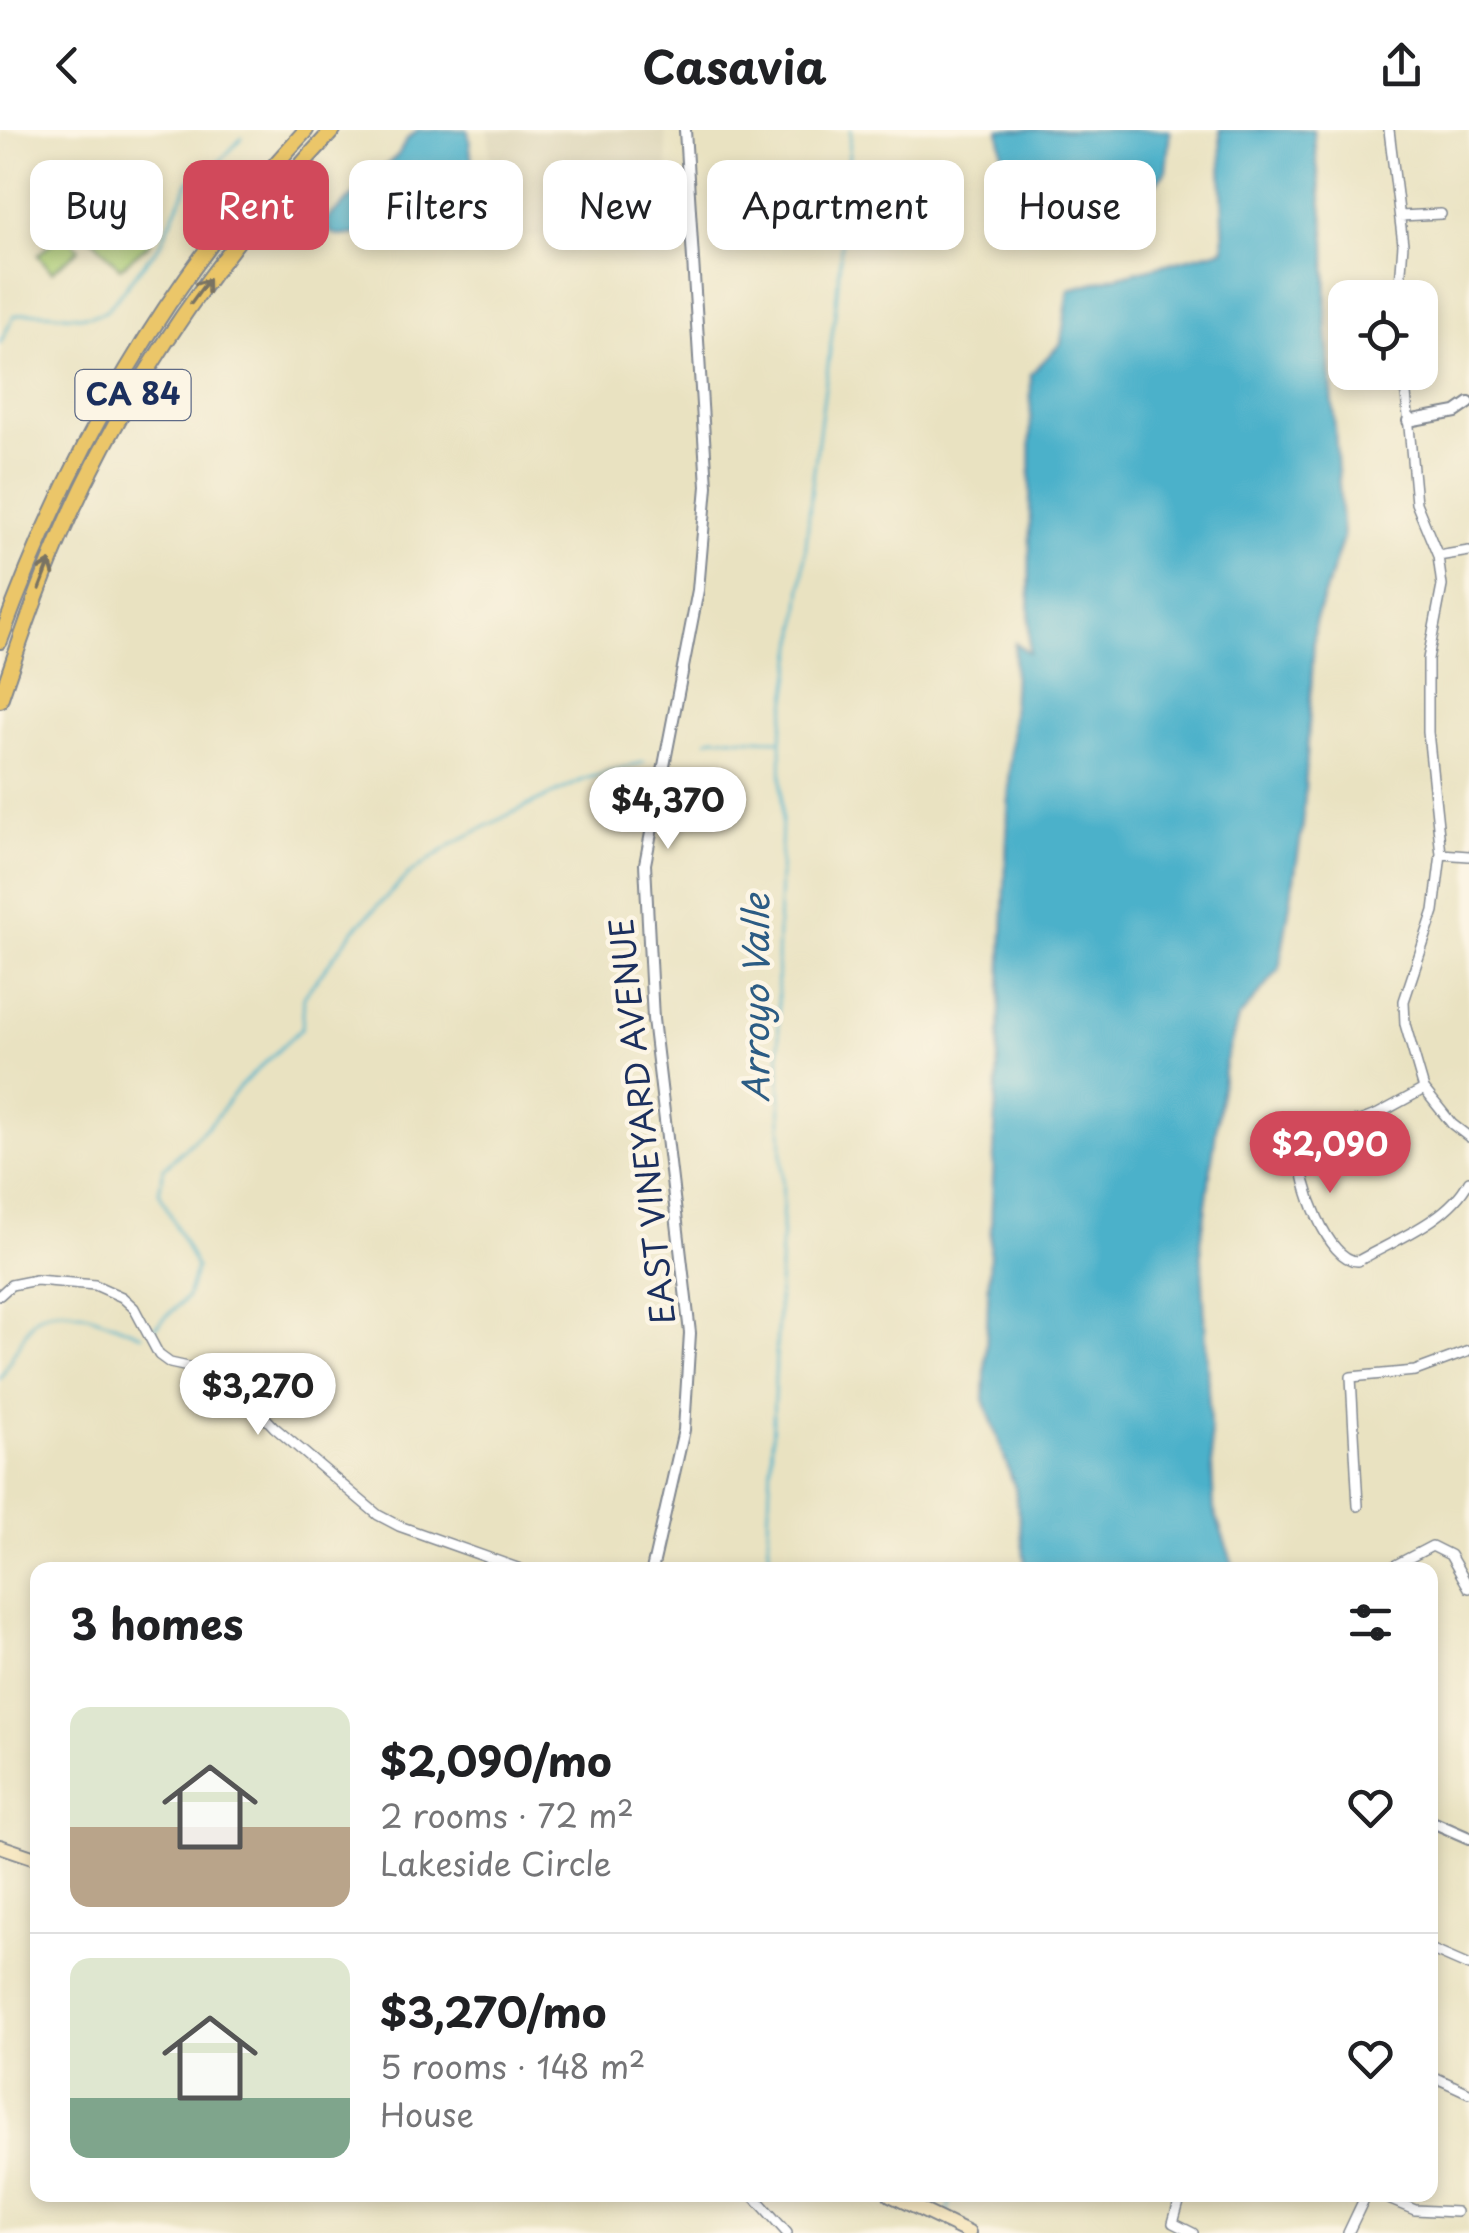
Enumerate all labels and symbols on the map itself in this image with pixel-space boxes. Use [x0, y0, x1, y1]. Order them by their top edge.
one-way arrow [190, 278, 211, 305]
road number: CA 84 [76, 370, 190, 420]
one-way arrow [37, 560, 55, 591]
pin: $4,370 [587, 767, 749, 852]
water label: Arroyo Valle [728, 892, 781, 1102]
street label: EAST VINEYARD AVENUE [596, 916, 686, 1327]
pin: $2,090 [1249, 1111, 1411, 1196]
pin: $3,270 [177, 1353, 339, 1438]

